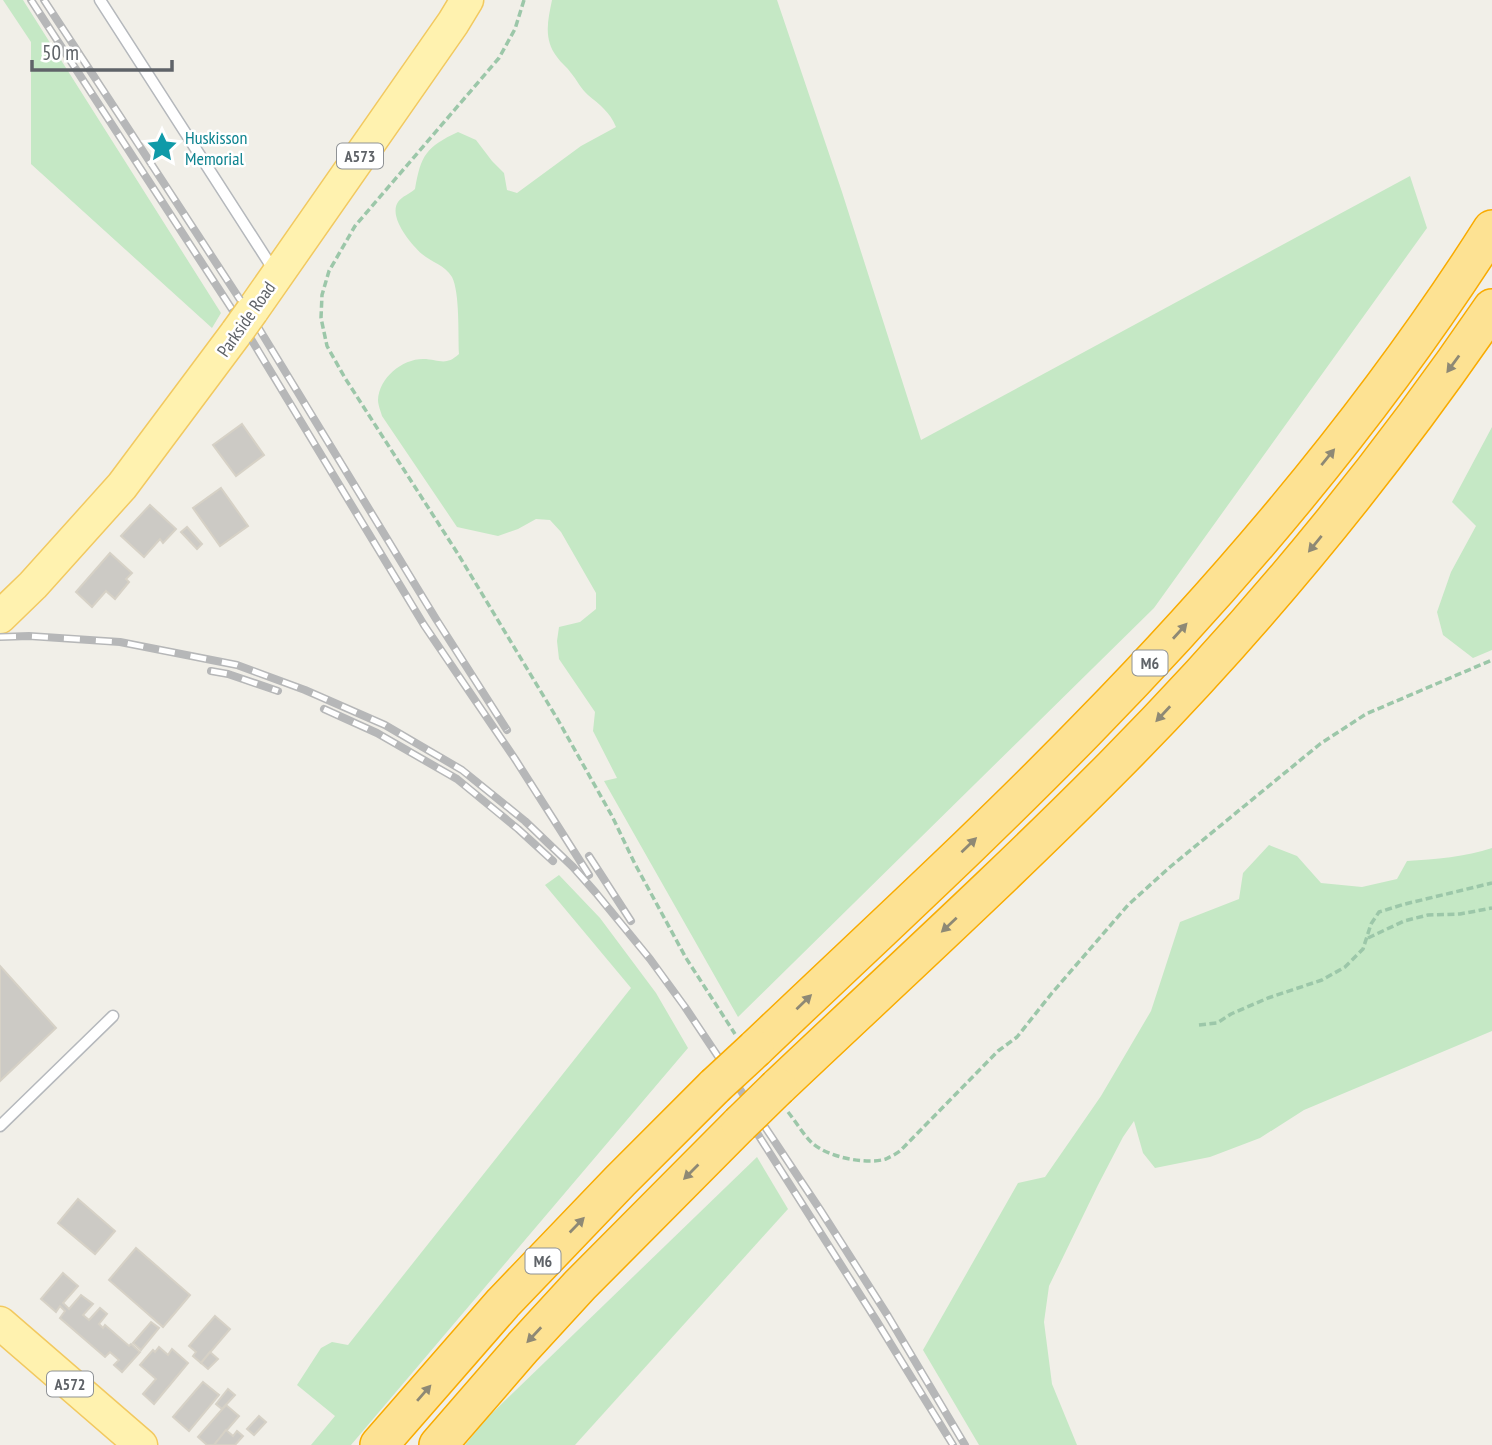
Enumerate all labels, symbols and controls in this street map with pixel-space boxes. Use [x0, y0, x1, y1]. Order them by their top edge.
scale bar [32, 28, 172, 72]
text: 50 m [42, 39, 79, 66]
place label: Huskisson Memorial [185, 126, 247, 170]
place icon: Huskisson Memorial [145, 130, 179, 164]
road number: A573 [337, 144, 383, 168]
street label: Parkside Road [212, 277, 280, 361]
one-way arrow [1446, 355, 1460, 373]
one-way arrow [1320, 449, 1335, 467]
one-way arrow [1308, 535, 1322, 553]
one-way arrow [1172, 623, 1188, 640]
road number: M6 [1132, 650, 1168, 676]
one-way arrow [1156, 705, 1172, 722]
one-way arrow [960, 837, 978, 853]
one-way arrow [941, 917, 958, 933]
one-way arrow [795, 994, 812, 1010]
one-way arrow [683, 1163, 700, 1180]
one-way arrow [569, 1217, 585, 1234]
road number: M6 [526, 1248, 560, 1274]
one-way arrow [526, 1326, 542, 1343]
road number: A572 [47, 1372, 93, 1396]
one-way arrow [416, 1384, 432, 1402]

